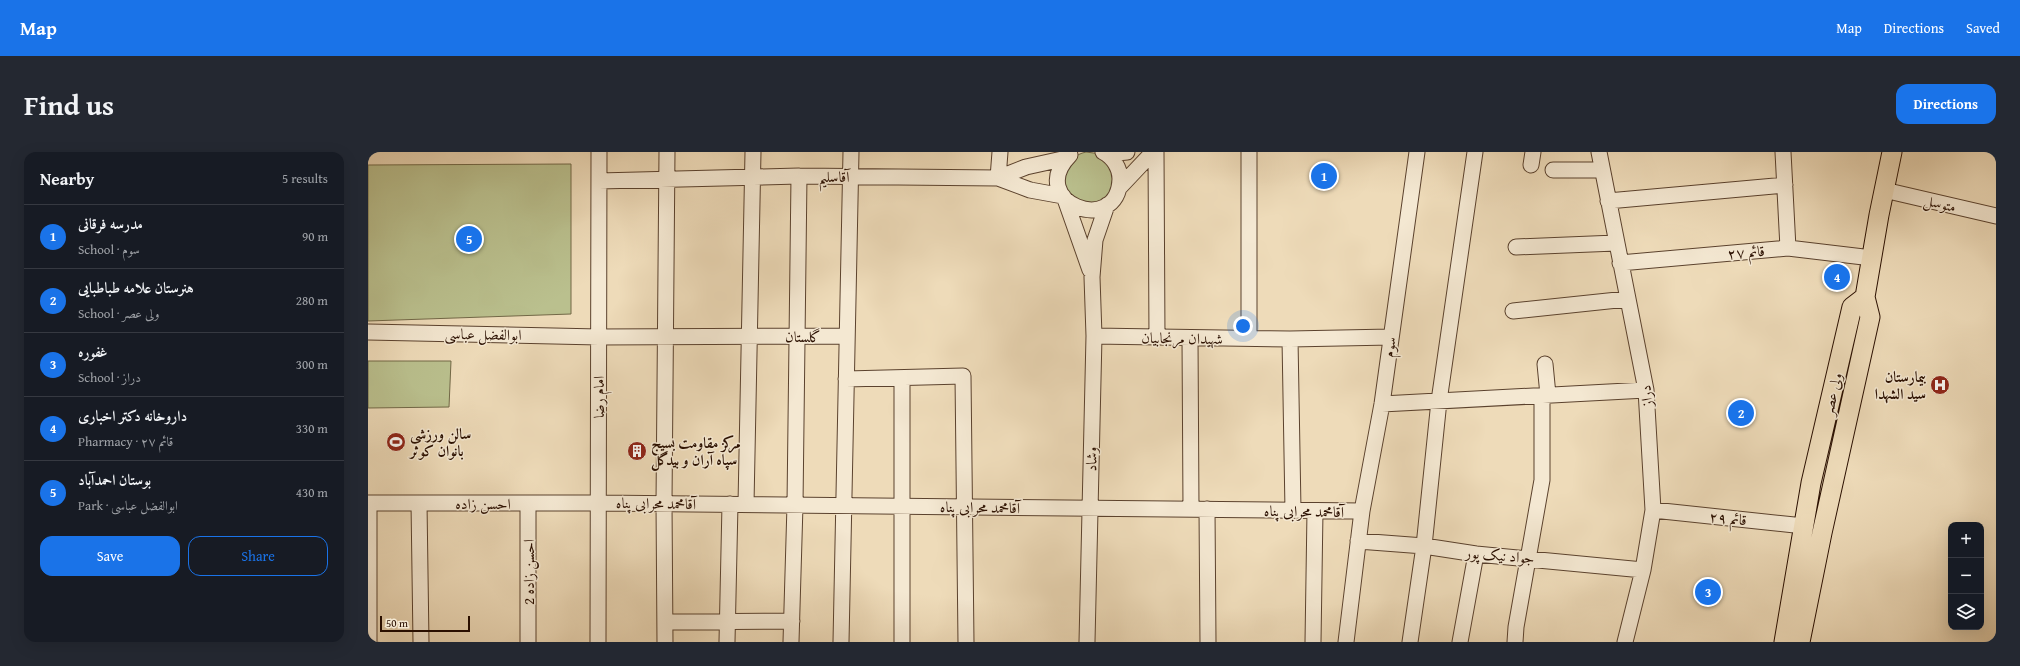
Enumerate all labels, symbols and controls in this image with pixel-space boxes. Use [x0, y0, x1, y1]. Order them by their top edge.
text: Map [20, 14, 57, 42]
text: Map [1836, 18, 1862, 38]
text: Directions [1884, 18, 1944, 38]
text: Saved [1966, 18, 2000, 38]
text: Find us [24, 84, 114, 125]
button: Directions [1896, 84, 1996, 124]
pin: 1 [1311, 161, 1337, 191]
text: Nearby [40, 166, 94, 191]
street label: آقاسلیم [819, 166, 851, 192]
text: 5 results [282, 169, 328, 188]
street label: متوسل [1921, 189, 1958, 218]
text: مدرسه فرقانی [78, 213, 143, 234]
pin: 5 [456, 224, 482, 254]
text: 1 [50, 227, 56, 246]
text: 90 m [302, 227, 328, 246]
text: School · سوم [78, 240, 140, 259]
street label: قائم ۲۷ [1726, 240, 1766, 267]
pin: 4 [1824, 262, 1850, 292]
text: هنرستان علامه طباطبایی [78, 277, 194, 298]
text: 2 [50, 291, 56, 310]
text: 280 m [296, 291, 328, 310]
text: School · ولی عصر [78, 304, 159, 323]
your location [1233, 316, 1253, 336]
street label: ابوالفضل عباسی [444, 323, 522, 346]
street label: گلستان [785, 326, 821, 347]
street label: شهیدان مرنجابیان [1141, 327, 1223, 350]
street label: سوم [1377, 335, 1404, 359]
text: غفوره [78, 341, 108, 362]
text: 3 [50, 355, 56, 374]
text: 300 m [296, 355, 328, 374]
place label: بیمارستان سید الشهدا [1875, 366, 1927, 404]
text: School · دراز [78, 368, 141, 387]
street label: ولی عصر [1816, 371, 1847, 419]
hospital icon: بیمارستان سید الشهدا [1929, 374, 1951, 396]
street label: امام رضا [588, 376, 612, 418]
street label: دراز [1634, 384, 1658, 410]
pin: 2 [1728, 398, 1754, 428]
text: داروخانه دکتر اخباری [78, 405, 187, 426]
text: 4 [50, 419, 56, 438]
text: 330 m [296, 419, 328, 438]
place label: سالن ورزشی بانوان کوثر [408, 423, 471, 461]
sports icon: سالن ورزشی بانوان کوثر [385, 431, 407, 453]
text: Pharmacy · قائم ۲۷ [78, 432, 173, 451]
place label: مرکز مقاومت بسیج سپاه آران و بیدگل [651, 432, 741, 471]
building icon: مرکز مقاومت بسیج سپاه آران و بیدگل [626, 440, 648, 462]
street label: وشاد [1080, 446, 1102, 472]
text: بوستان احمدآباد [78, 469, 151, 490]
text: 5 [50, 483, 56, 502]
text: 430 m [296, 483, 328, 502]
street label: آقامحمد محرابی پناه [616, 492, 698, 515]
street label: احسن زاده [455, 493, 511, 514]
text: Park · ابوالفضل عباسی [78, 496, 178, 515]
street label: آقامحمد محرابی پناه [940, 496, 1022, 519]
street label: آقامحمد محرابی پناه [1264, 500, 1346, 523]
street label: قائم ۲۹ [1708, 506, 1748, 533]
map controls [1948, 522, 1984, 630]
button: + [1948, 522, 1984, 558]
button: Save [40, 536, 180, 576]
button: Share [188, 536, 328, 576]
street label: احسن زاده 2 [518, 539, 539, 605]
street label: جواد نیک پور [1463, 541, 1535, 569]
button: − [1948, 558, 1984, 594]
pin: 3 [1695, 577, 1721, 607]
button: layers [1948, 594, 1984, 630]
scale bar [380, 614, 470, 633]
text: 50 m [386, 615, 408, 631]

